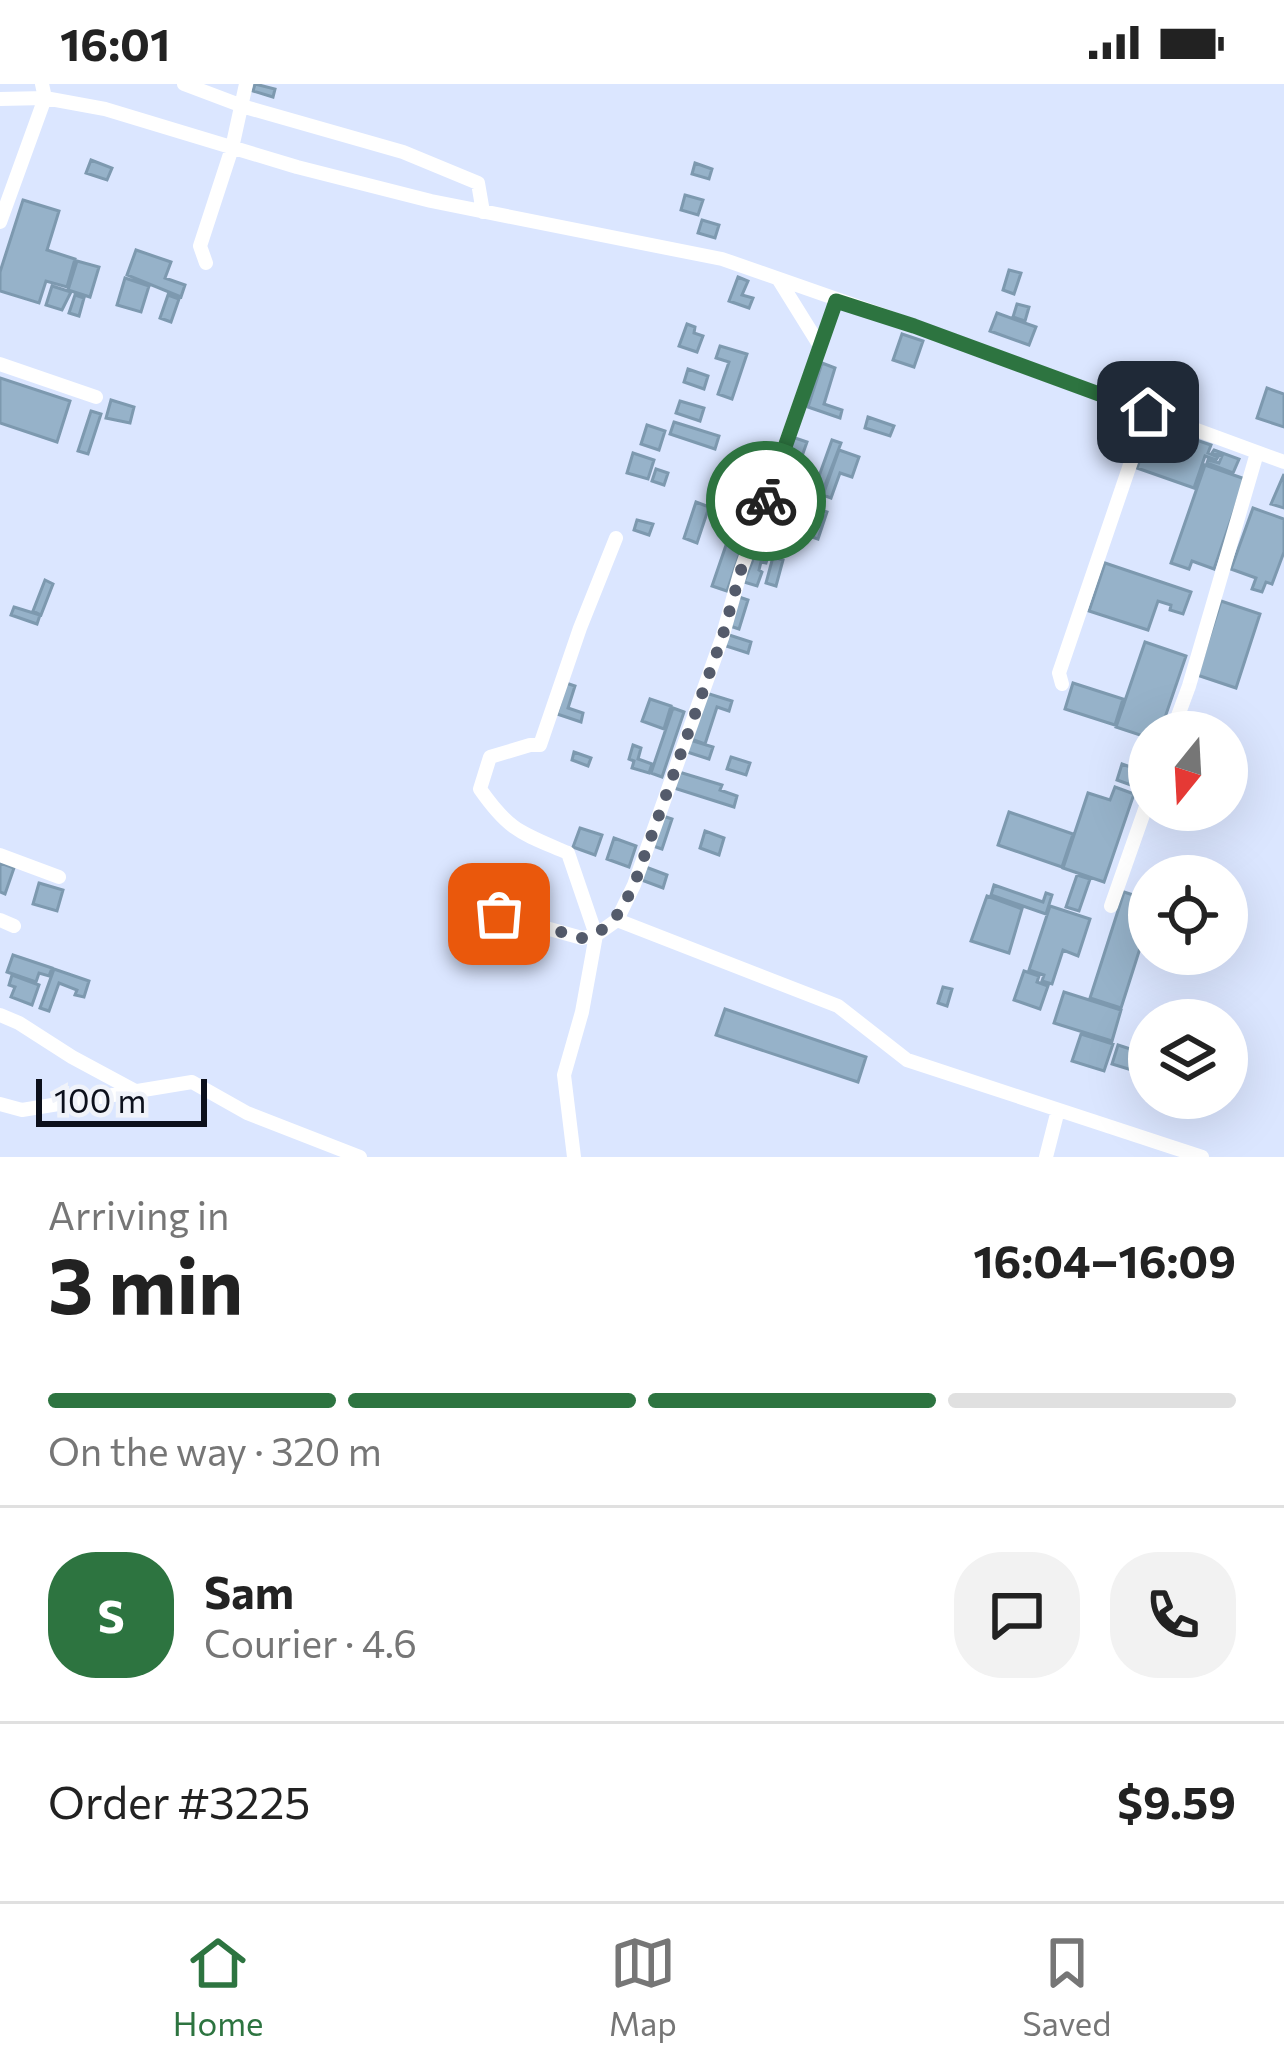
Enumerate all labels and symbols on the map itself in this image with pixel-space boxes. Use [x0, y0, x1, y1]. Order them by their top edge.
pin [1097, 361, 1199, 463]
courier [706, 441, 826, 561]
north arrow [1128, 711, 1248, 831]
pin [448, 863, 550, 965]
scale bar [36, 1073, 207, 1126]

